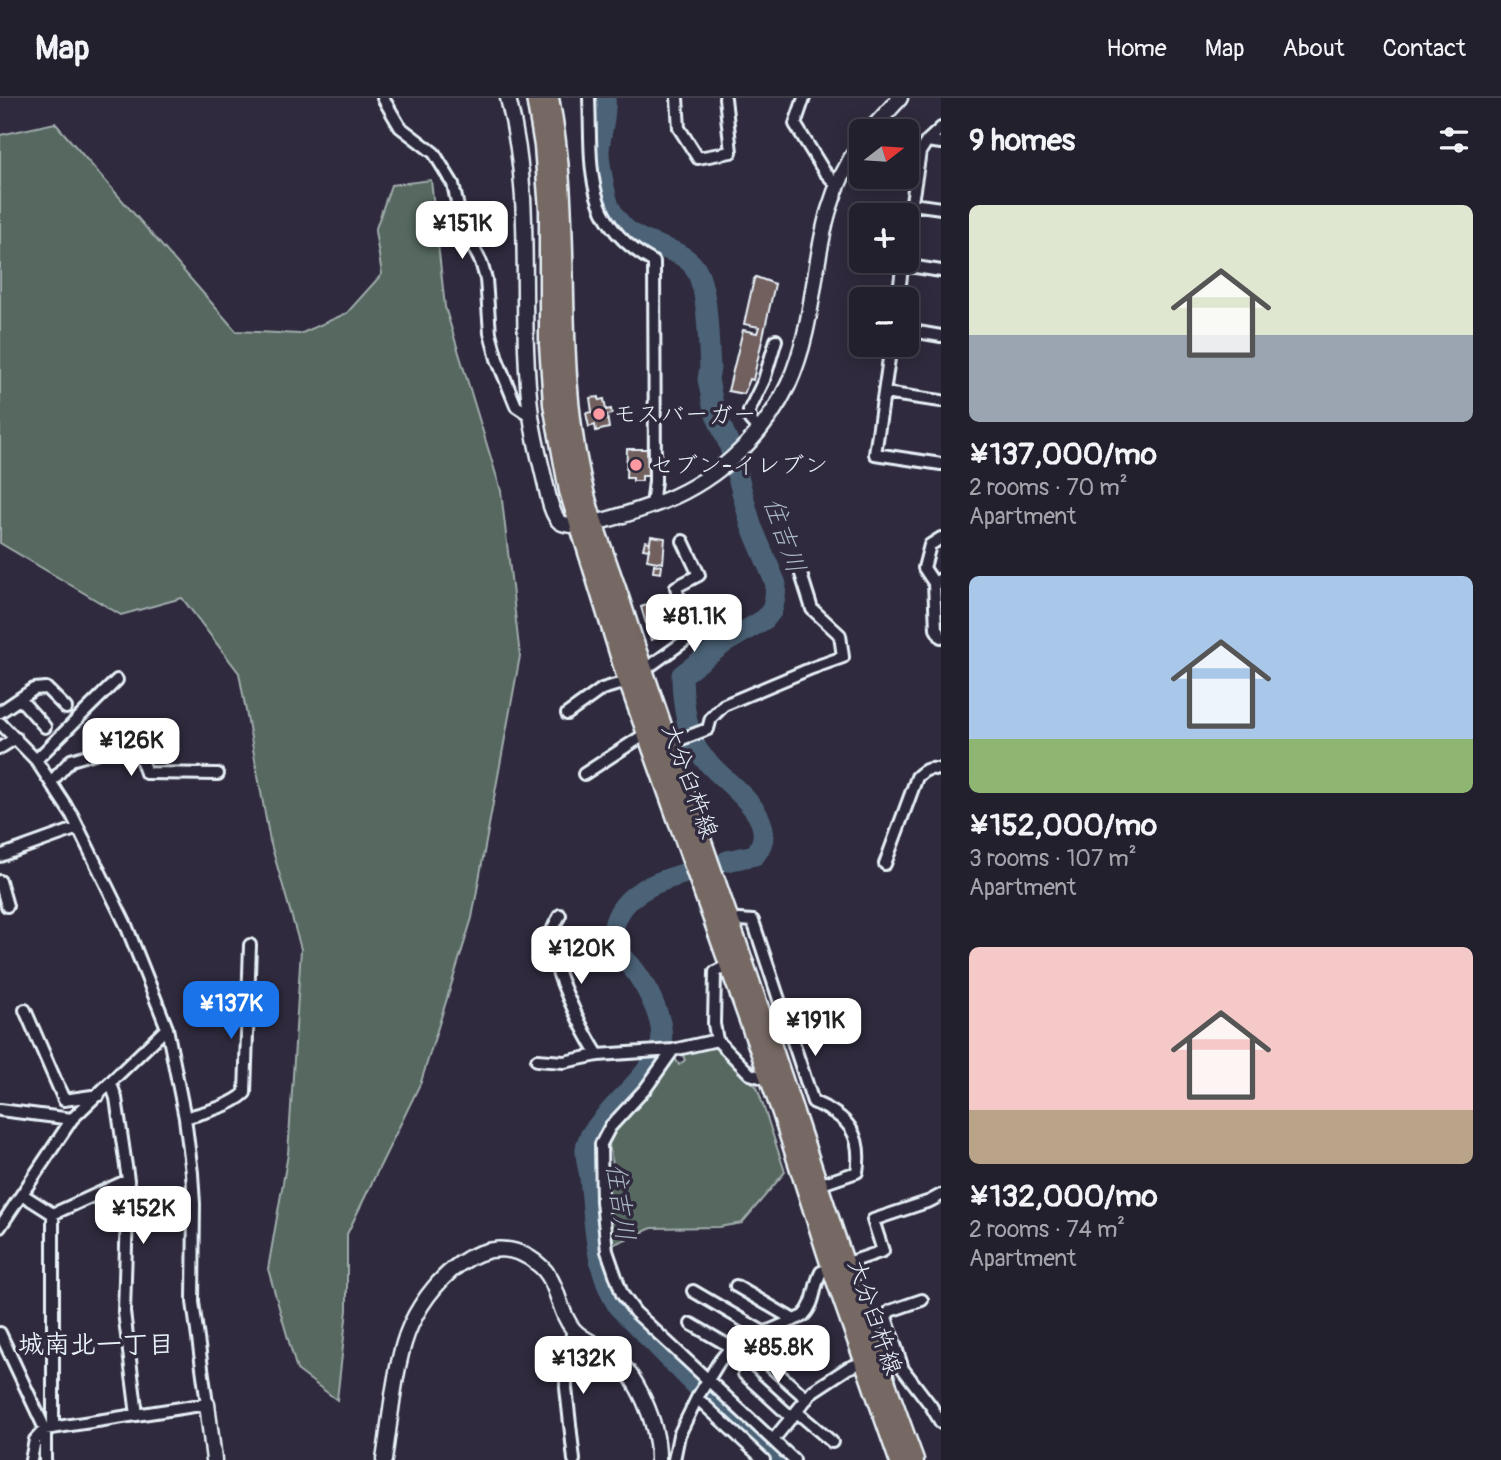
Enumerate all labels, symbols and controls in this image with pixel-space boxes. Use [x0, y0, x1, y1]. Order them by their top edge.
text: Map [35, 28, 90, 69]
text: Home [1106, 34, 1167, 63]
text: Map [1205, 34, 1245, 63]
text: About [1283, 34, 1345, 63]
text: Contact [1383, 34, 1466, 63]
north arrow [849, 119, 919, 189]
map controls [849, 119, 919, 357]
icon: filters [1435, 121, 1473, 159]
text: 9 homes [969, 122, 1075, 159]
pin: ¥151K [413, 202, 511, 261]
button: + [849, 203, 919, 273]
text: ¥151K [432, 209, 492, 238]
icon: home [1158, 250, 1284, 376]
button: − [849, 287, 919, 357]
place label: モスバーガー [613, 400, 757, 429]
marker: モスバーガー [591, 406, 607, 422]
text: ¥137,000/mo [969, 436, 1157, 473]
place label: セブン-イレブン [650, 451, 828, 480]
marker: セブン-イレブン [628, 457, 644, 473]
text: 2 rooms · 70 m² [969, 473, 1128, 502]
water label: 住吉川 [756, 493, 812, 577]
text: Apartment [969, 502, 1076, 531]
pin: ¥81.1K [637, 594, 751, 654]
text: ¥81.1K [662, 602, 726, 631]
icon: home [1158, 621, 1284, 747]
pin: ¥126K [82, 718, 180, 778]
street label: 大分臼杵線 [655, 720, 724, 843]
text: ¥126K [98, 726, 164, 755]
text: ¥152,000/mo [969, 807, 1157, 844]
text: 3 rooms · 107 m² [969, 844, 1137, 873]
text: Apartment [969, 873, 1076, 902]
pin: ¥120K [532, 926, 630, 986]
text: ¥120K [547, 934, 615, 963]
pin: ¥137K [182, 982, 280, 1041]
text: ¥137K [199, 989, 263, 1018]
icon: home [1158, 992, 1284, 1118]
pin: ¥191K [766, 998, 864, 1058]
text: ¥191K [785, 1006, 845, 1035]
water label: 住吉川 [599, 1161, 641, 1243]
text: ¥132,000/mo [969, 1178, 1158, 1215]
pin: ¥152K [94, 1186, 192, 1246]
text: ¥152K [111, 1194, 175, 1223]
text: 2 rooms · 74 m² [969, 1215, 1125, 1244]
text: Apartment [969, 1244, 1076, 1273]
street label: 大分臼杵線 [841, 1256, 908, 1379]
pin: ¥85.8K [721, 1326, 835, 1385]
district label: 城南北一丁目 [18, 1329, 174, 1361]
text: ¥85.8K [743, 1333, 813, 1362]
pin: ¥132K [534, 1336, 632, 1396]
text: ¥132K [551, 1344, 615, 1373]

